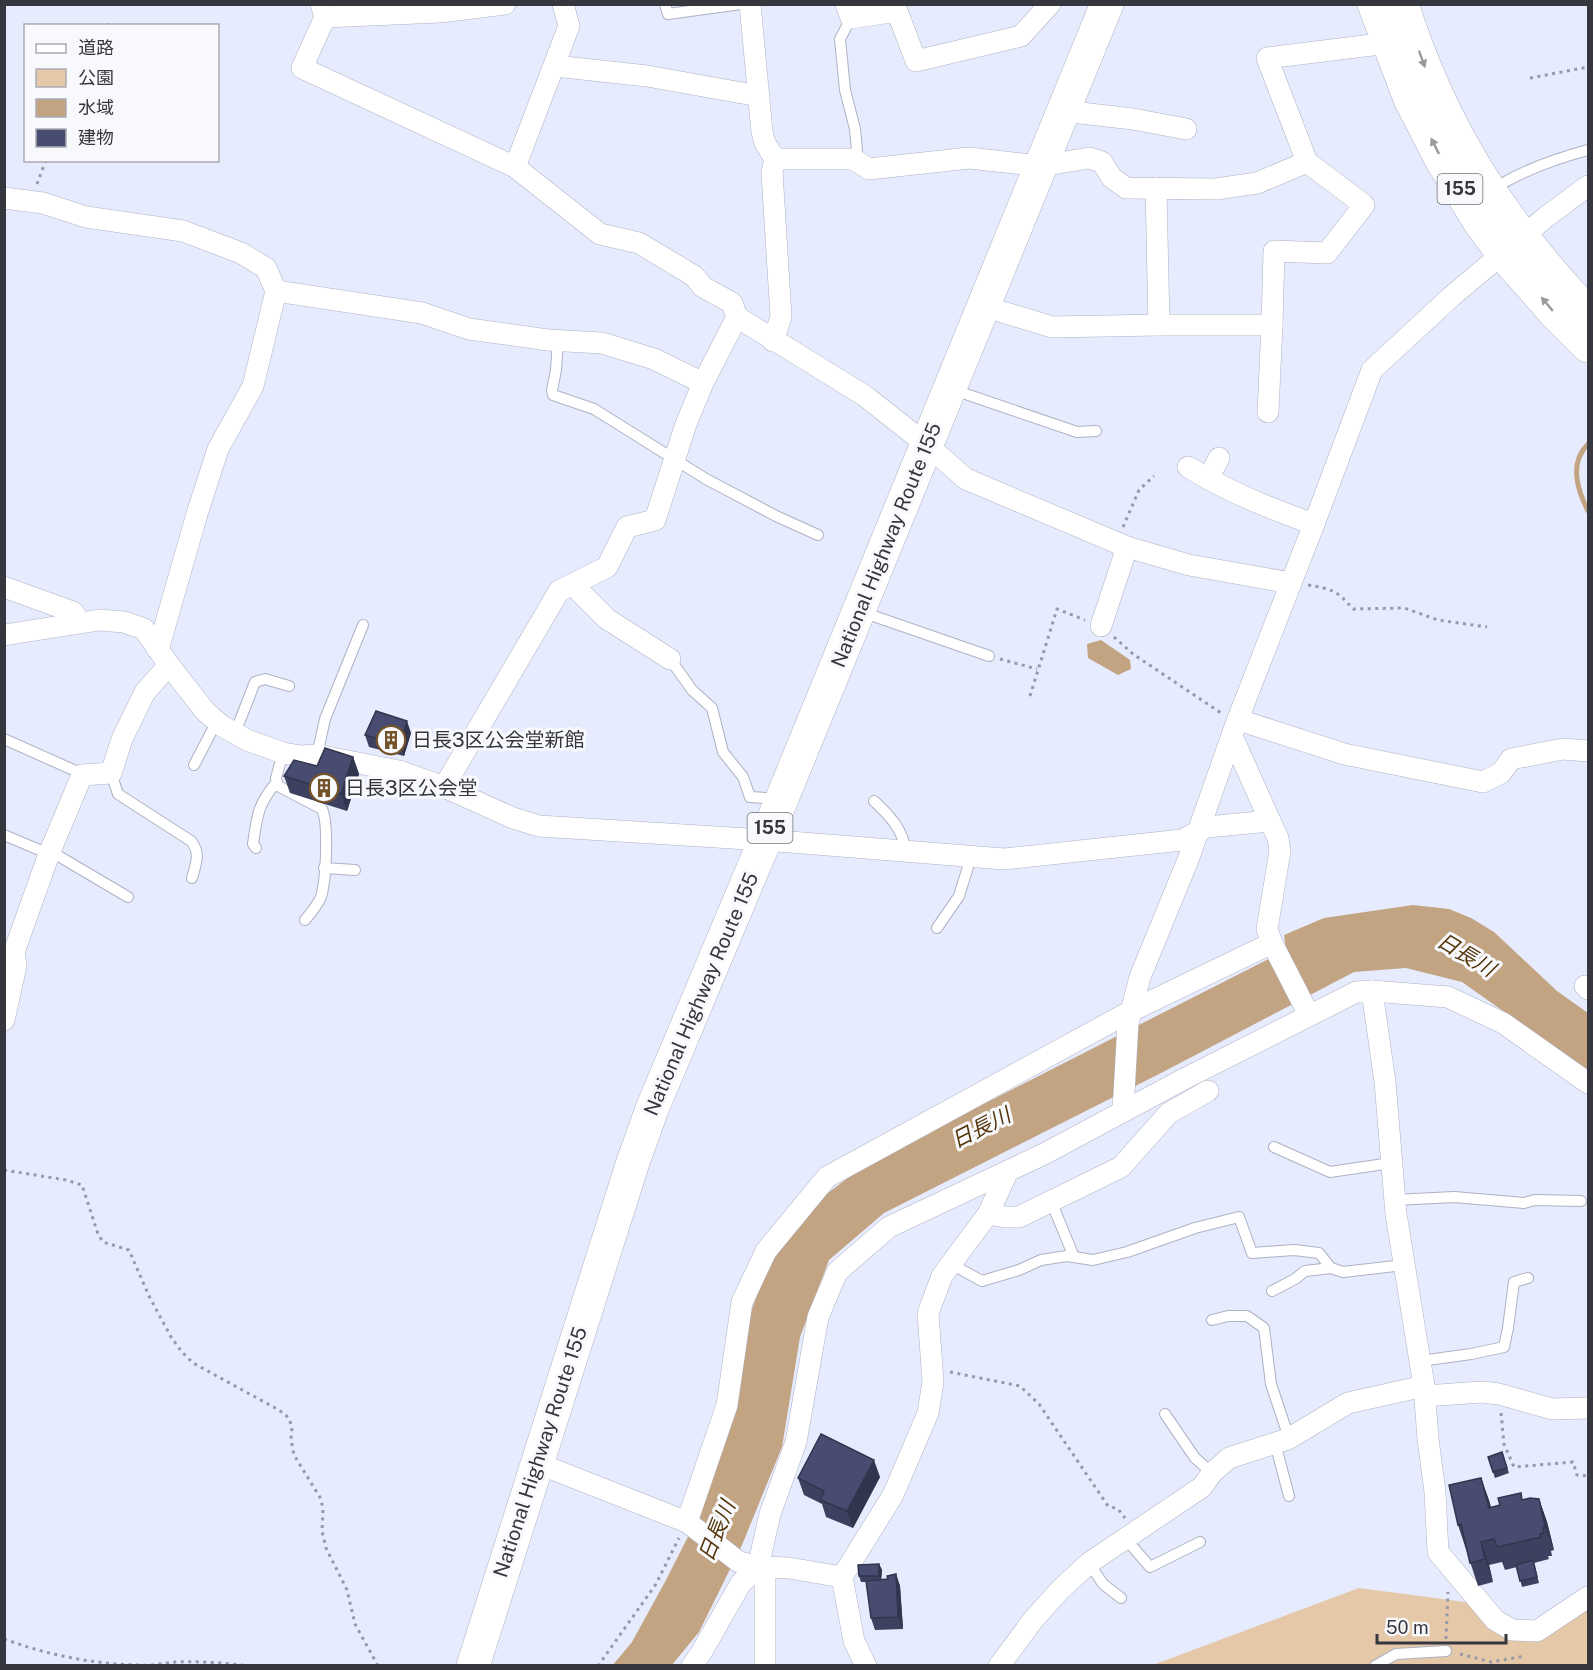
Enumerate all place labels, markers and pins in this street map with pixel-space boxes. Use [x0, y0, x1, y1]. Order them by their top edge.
building icon: 日長3区公会堂新館 [375, 724, 407, 756]
place label: 日長3区公会堂新館 [412, 728, 585, 752]
building icon: 日長3区公会堂 [308, 772, 340, 804]
place label: 日長3区公会堂 [345, 776, 478, 800]

